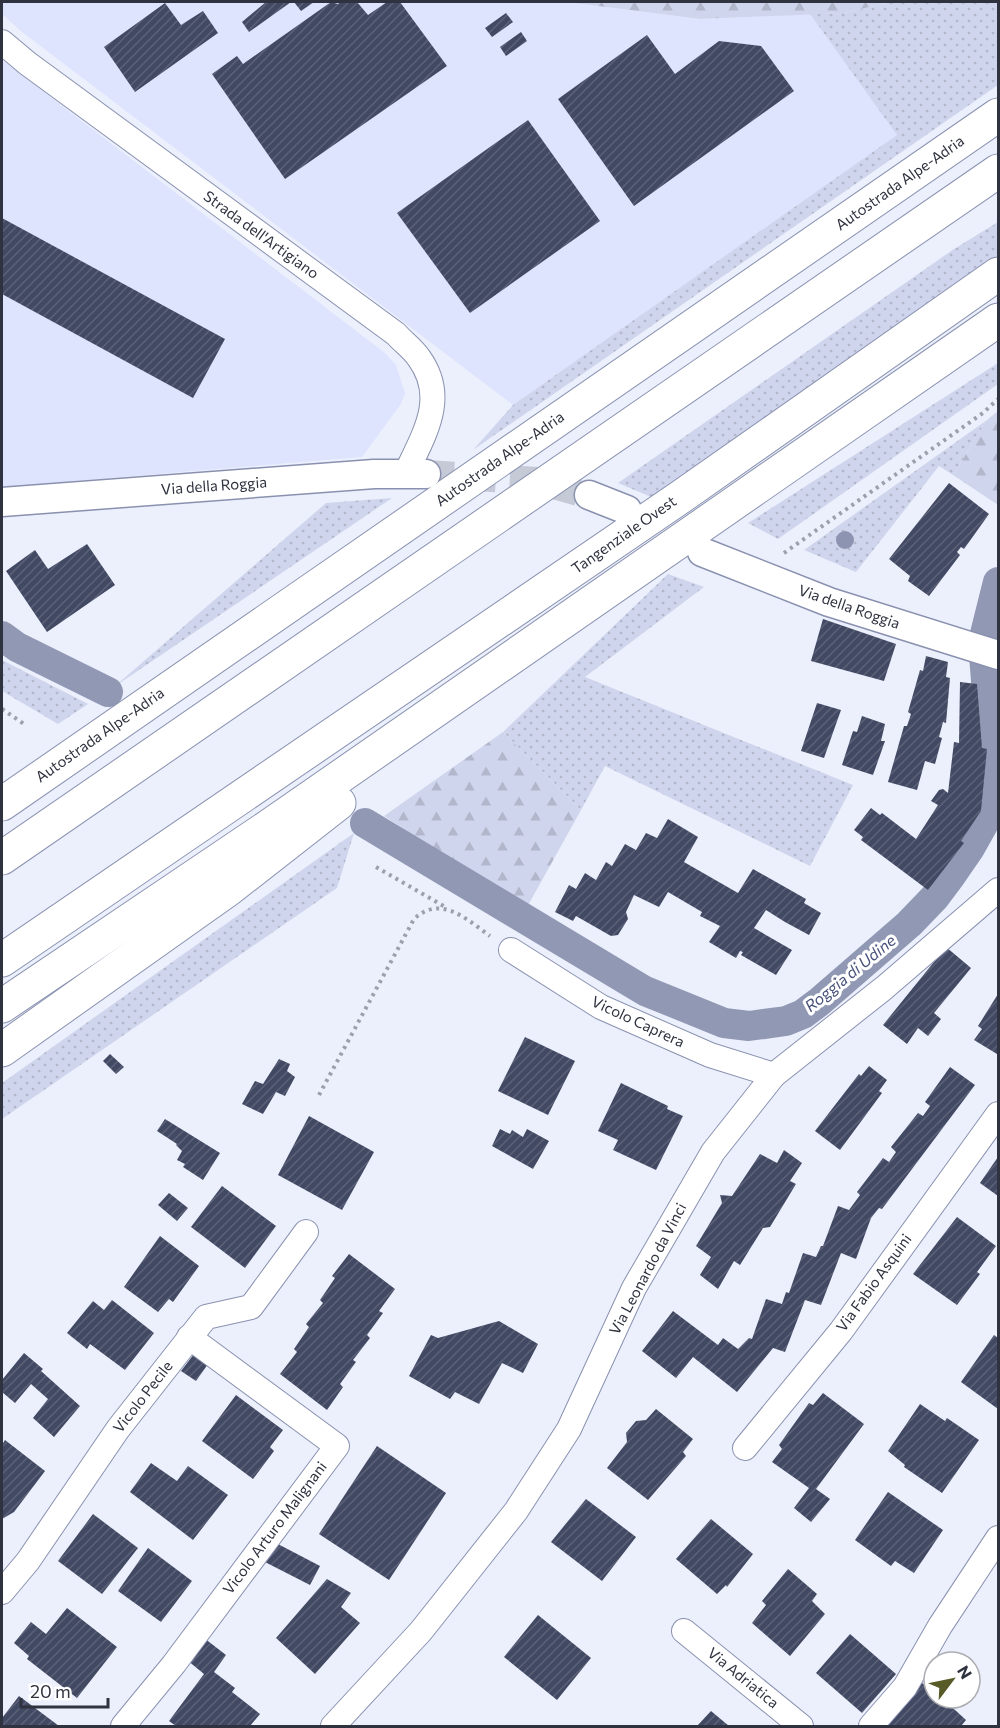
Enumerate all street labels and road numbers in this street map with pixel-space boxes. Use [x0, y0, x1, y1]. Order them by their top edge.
street label: Autostrada Alpe-Adria [832, 131, 967, 233]
street label: Strada dell'Artigiano [200, 186, 323, 282]
street label: Autostrada Alpe-Adria [432, 407, 567, 509]
street label: Via della Roggia [160, 472, 268, 498]
street label: Tangenziale Ovest [568, 491, 679, 577]
street label: Via della Roggia [796, 580, 902, 632]
street label: Autostrada Alpe-Adria [32, 683, 167, 785]
street label: Vicolo Caprera [589, 992, 688, 1050]
street label: Via Leonardo da Vinci [605, 1200, 689, 1337]
street label: Via Fabio Asquini [832, 1230, 915, 1335]
street label: Vicolo Pecile [109, 1357, 176, 1436]
street label: Vicolo Arturo Malignani [218, 1458, 330, 1597]
street label: Via Adriatica [704, 1643, 783, 1711]

